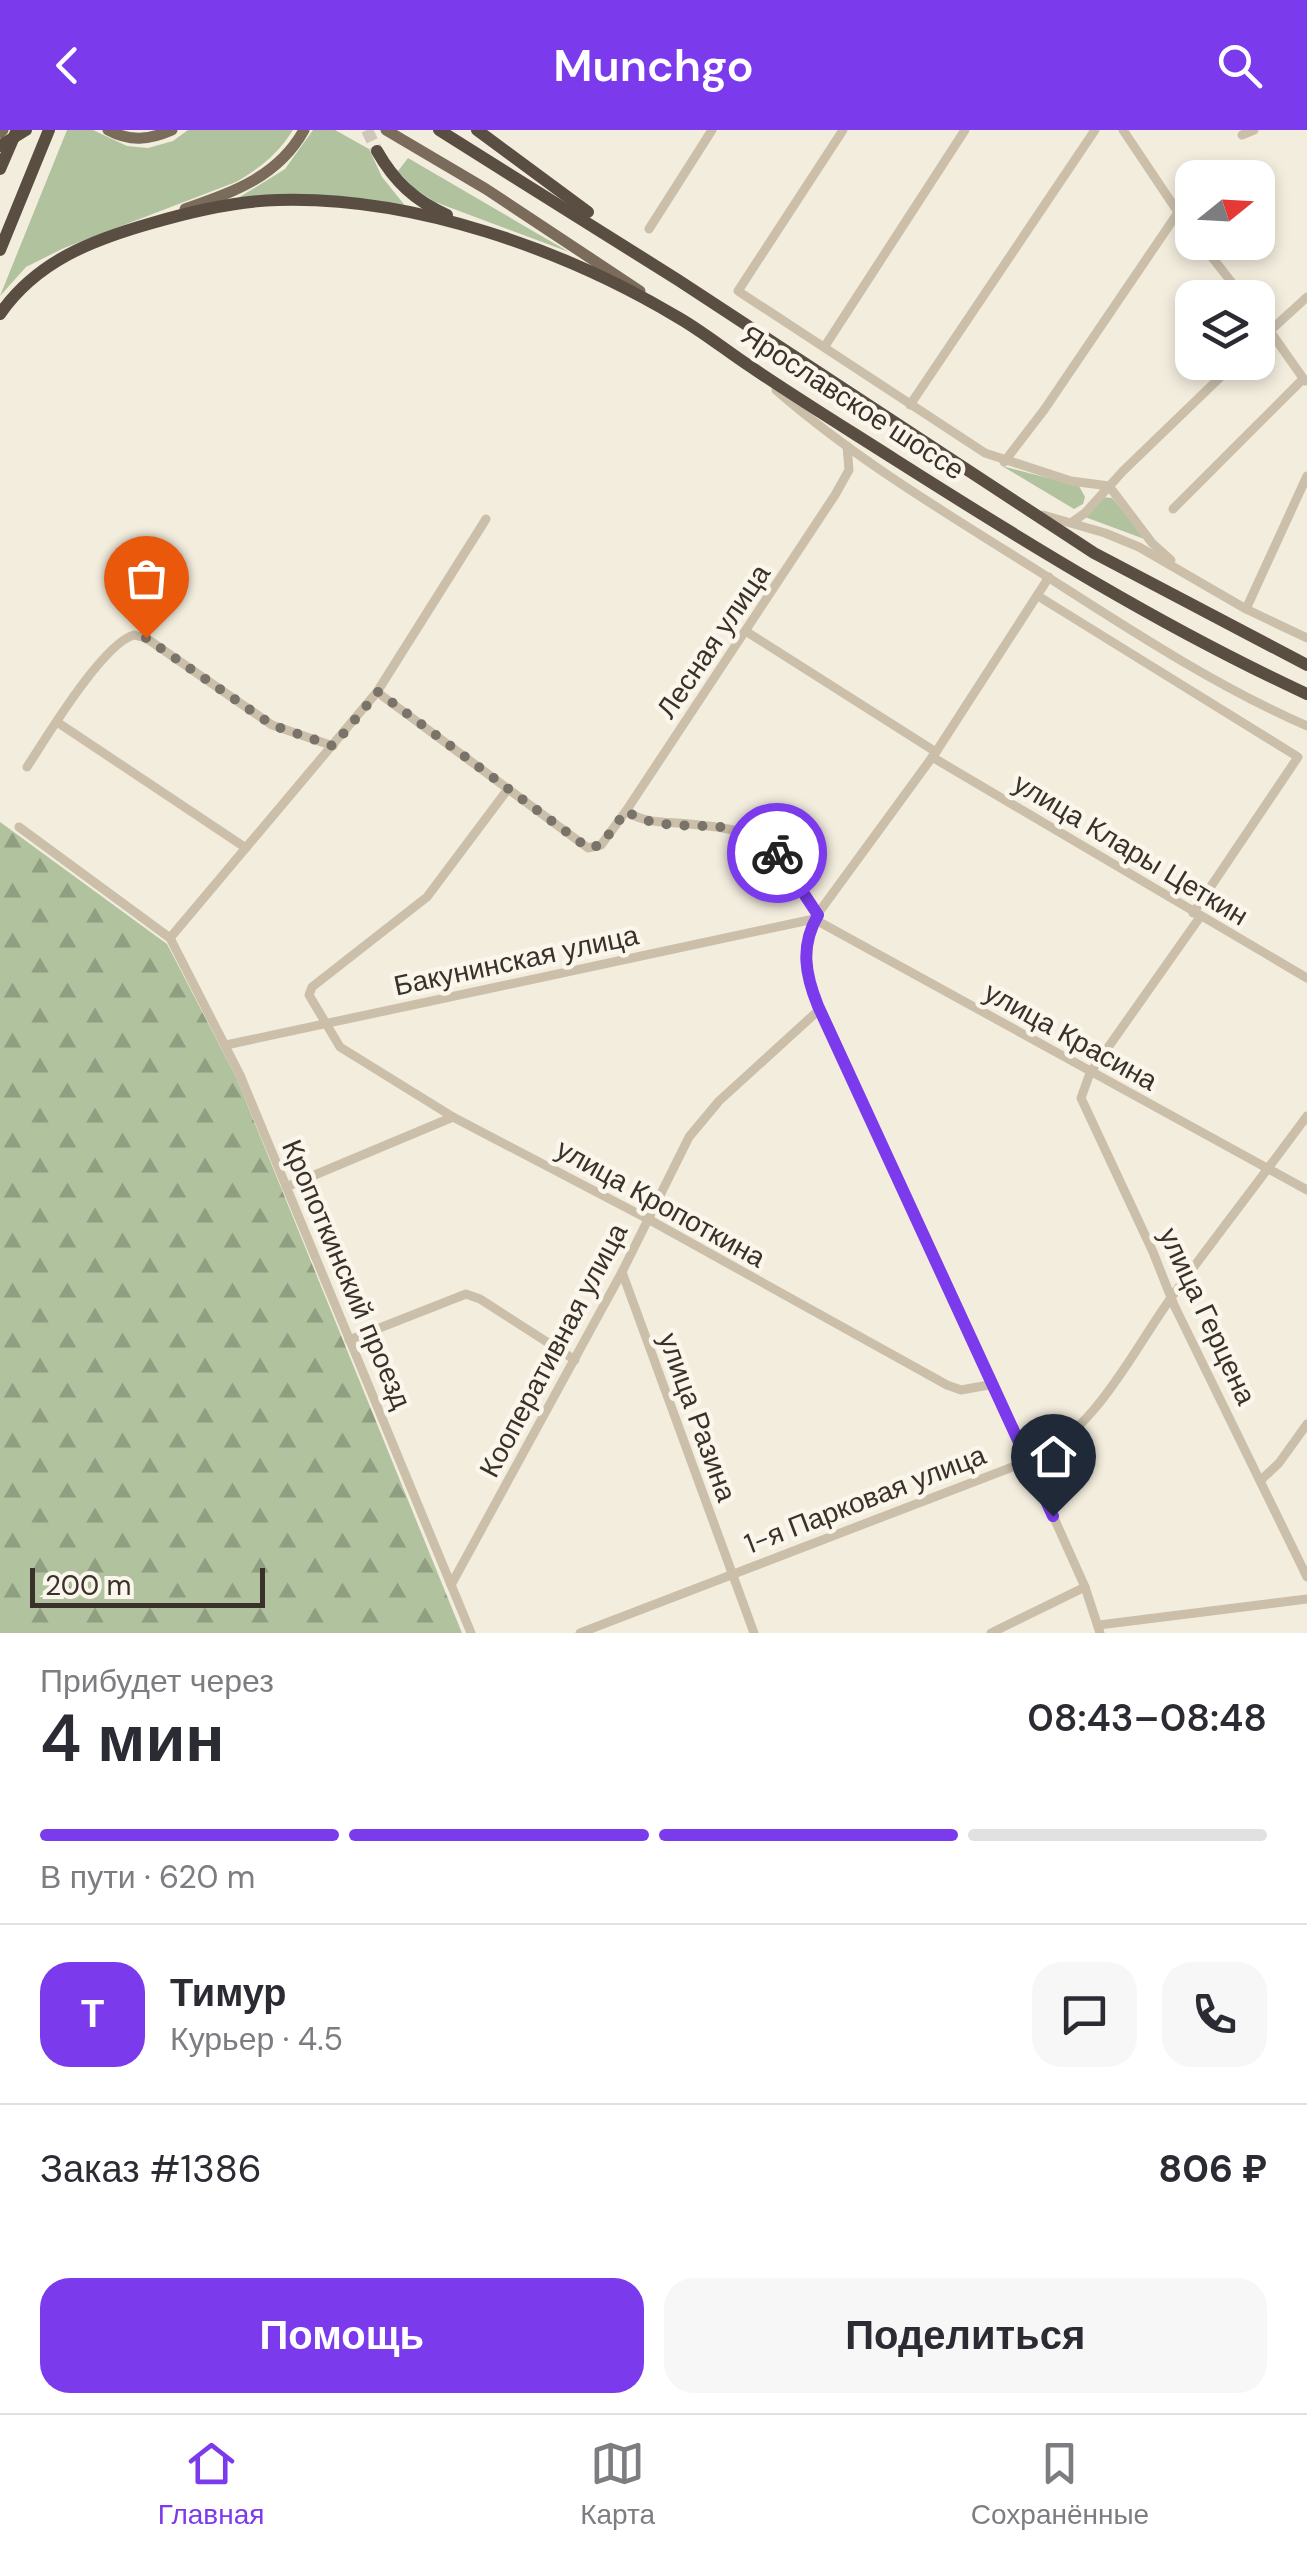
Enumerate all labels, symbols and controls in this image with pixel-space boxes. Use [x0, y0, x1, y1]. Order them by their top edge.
text: Munchgo [553, 36, 754, 95]
icon: back [40, 38, 95, 93]
icon: search [1212, 38, 1267, 93]
north arrow [1175, 160, 1275, 260]
map controls [1175, 160, 1275, 380]
button: layers [1175, 280, 1275, 380]
street label: Ярославское шоссе [734, 316, 971, 488]
pin [104, 536, 189, 639]
icon: bag [119, 551, 174, 606]
street label: Лесная улица [648, 557, 779, 726]
street label: улица Клары Цеткин [1007, 765, 1255, 934]
courier [727, 803, 827, 903]
icon: bike [750, 826, 805, 881]
street label: Бакунинская улица [390, 916, 642, 1004]
street label: улица Красина [978, 974, 1164, 1099]
street label: улица Кропоткина [550, 1131, 772, 1276]
street label: Кропоткинский проезд [273, 1134, 420, 1414]
street label: Кооперативная улица [471, 1216, 636, 1484]
street label: улица Герцена [1150, 1222, 1265, 1411]
street label: улица Разина [650, 1328, 745, 1507]
pin [1011, 1414, 1096, 1517]
icon: home [1026, 1429, 1081, 1484]
street label: 1-я Парковая улица [739, 1436, 992, 1563]
scale bar [30, 1563, 265, 1608]
text: 200 m [45, 1567, 132, 1604]
text: Прибудет через [40, 1660, 274, 1702]
text: 08:43–08:48 [1027, 1693, 1267, 1743]
text: 4 мин [40, 1697, 225, 1781]
text: В пути · 620 m [40, 1856, 255, 1898]
button: chat [1032, 1962, 1137, 2067]
button: phone [1162, 1962, 1267, 2067]
text: Тимур [170, 1968, 287, 2018]
text: Т [81, 1989, 104, 2039]
text: Курьер · 4.5 [170, 2018, 343, 2060]
text: Заказ #1386 [40, 2144, 262, 2194]
text: 806 ₽ [1158, 2144, 1267, 2194]
button: Помощь [40, 2278, 644, 2393]
button: Поделиться [664, 2278, 1267, 2393]
tab: Главная [158, 2436, 264, 2533]
tab: Карта [580, 2436, 655, 2533]
tab: Сохранённые [971, 2436, 1149, 2533]

